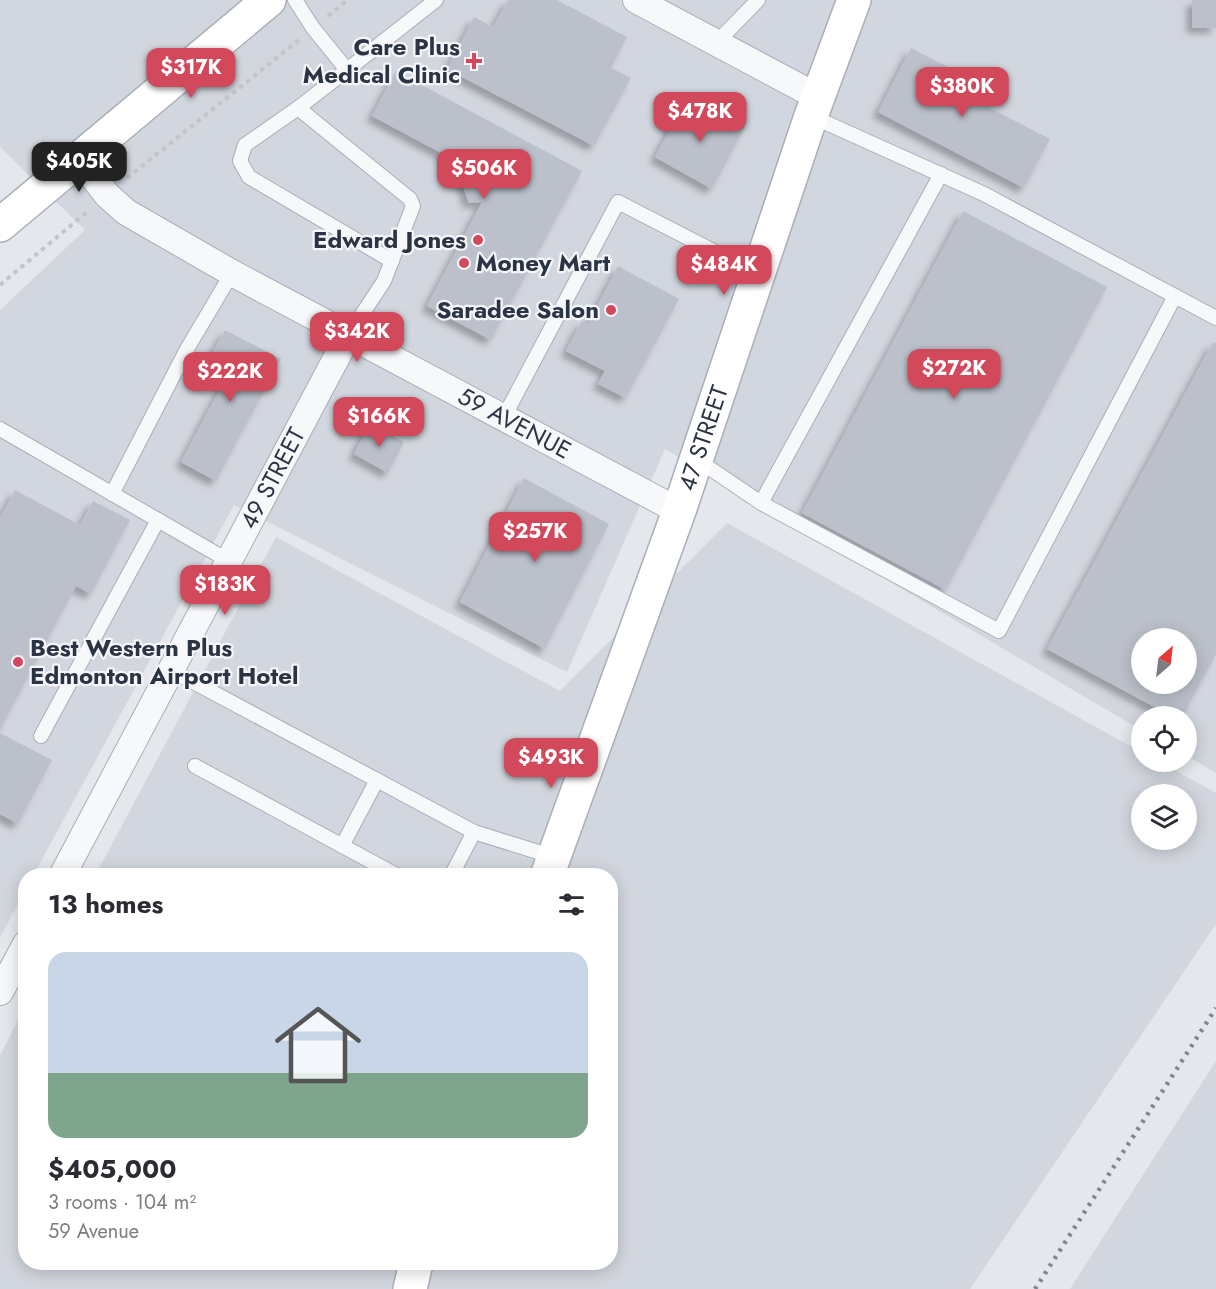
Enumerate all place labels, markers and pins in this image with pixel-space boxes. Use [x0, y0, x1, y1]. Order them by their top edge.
place label: Care Plus Medical Clinic [303, 29, 460, 92]
pin: $317K [149, 48, 233, 99]
marker: Care Plus Medical Clinic [465, 52, 483, 70]
pin: $380K [920, 67, 1004, 118]
pin: $478K [658, 92, 742, 143]
pin: $405K [37, 142, 121, 193]
pin: $506K [442, 149, 526, 200]
place label: Edward Jones [313, 222, 466, 257]
marker: Edward Jones [471, 233, 485, 247]
place label: Money Mart [476, 245, 611, 280]
pin: $484K [682, 245, 766, 296]
marker: Money Mart [457, 256, 471, 270]
place label: Saradee Salon [436, 292, 599, 327]
marker: Saradee Salon [604, 303, 618, 317]
pin: $342K [315, 312, 399, 363]
pin: $272K [912, 349, 996, 400]
pin: $222K [188, 352, 272, 403]
pin: $166K [337, 397, 421, 448]
pin: $257K [493, 512, 577, 563]
pin: $183K [183, 565, 267, 616]
place label: Best Western Plus Edmonton Airport Hotel [30, 630, 298, 693]
marker: Best Western Plus Edmonton Airport Hotel [11, 655, 25, 669]
pin: $493K [509, 738, 593, 789]

